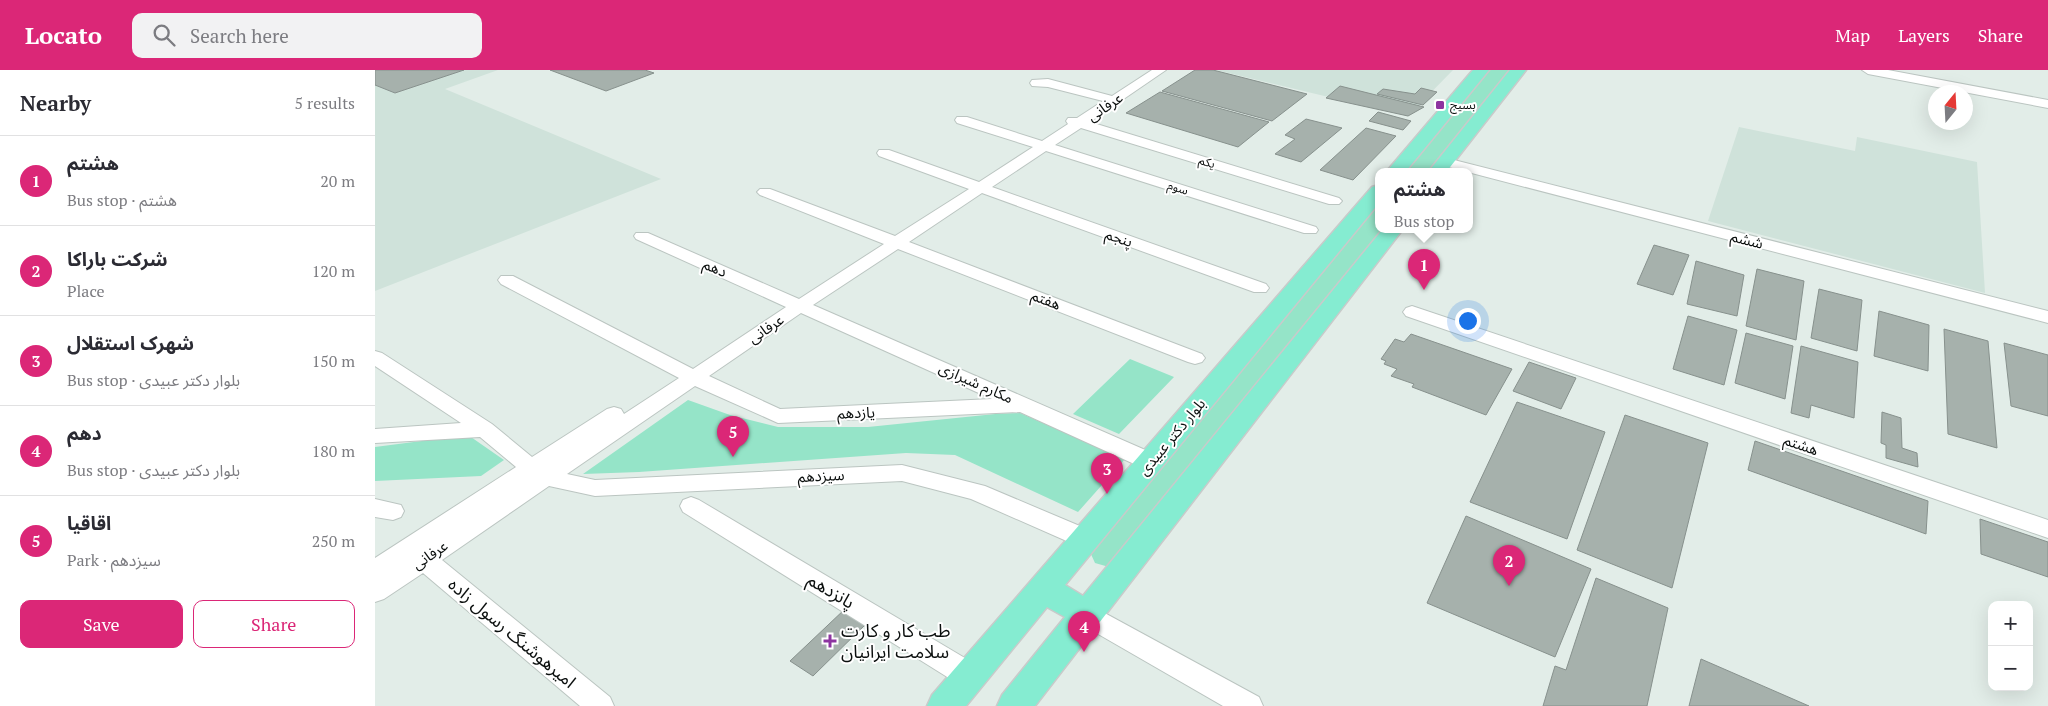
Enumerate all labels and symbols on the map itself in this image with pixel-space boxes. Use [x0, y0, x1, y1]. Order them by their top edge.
north arrow [1928, 85, 1973, 130]
street label: عرفانی [1083, 87, 1127, 125]
place label: بسیج [1450, 97, 1476, 114]
marker: بسیج [1434, 99, 1446, 111]
street label: یکم [1197, 152, 1217, 173]
street label: سوم [1165, 177, 1190, 200]
street label: پنجم [1102, 223, 1136, 253]
street label: ششم [1728, 225, 1766, 255]
pin: 1 [1408, 249, 1440, 290]
street label: دهم [699, 253, 731, 283]
street label: هفتم [1028, 284, 1064, 316]
your location [1455, 308, 1481, 334]
street label: عرفانی [744, 309, 788, 347]
street label: مکارم شیرازی [935, 357, 1017, 409]
street label: بلوار دکتر عبیدی [1133, 394, 1209, 479]
street label: یازدهم [837, 401, 875, 425]
pin: 5 [717, 416, 749, 457]
street label: هشتم [1781, 429, 1821, 461]
pin: 3 [1091, 453, 1123, 494]
street label: سیزدهم [797, 464, 845, 488]
street label: عرفانی [408, 535, 452, 573]
pin: 2 [1493, 545, 1525, 586]
street label: پانزدهم [802, 567, 860, 615]
street label: امیرهوشنگ رسول زاده [444, 572, 582, 693]
pin: 4 [1068, 611, 1100, 652]
place label: طب کار و کارت سلامت ایرانیان [841, 618, 950, 663]
marker: طب کار و کارت سلامت ایرانیان [823, 634, 837, 648]

